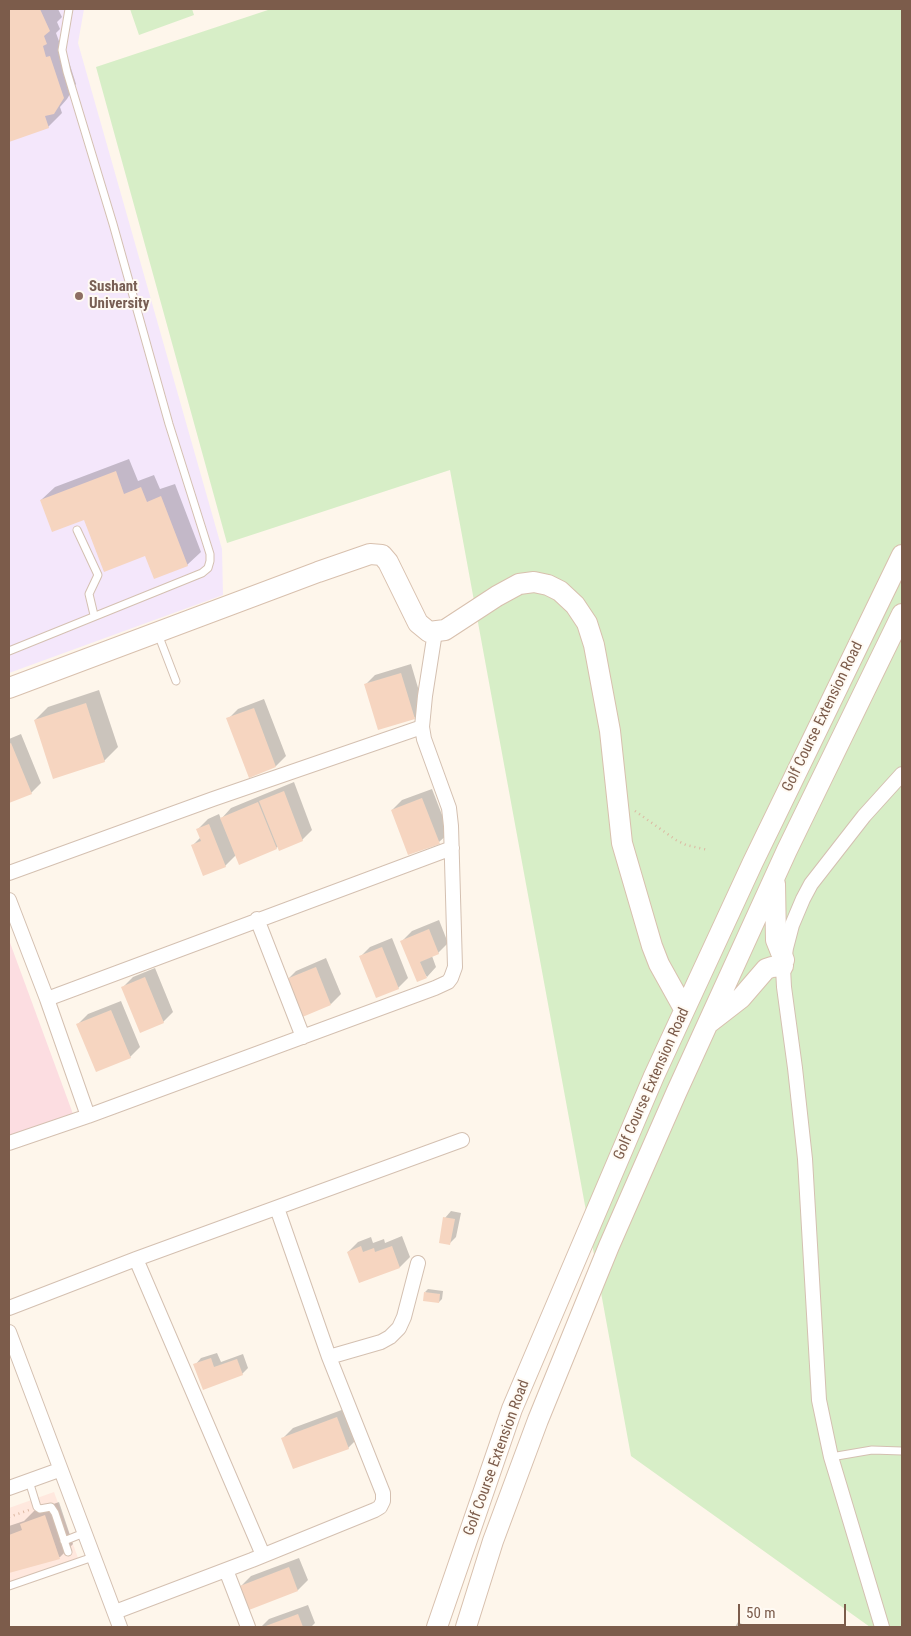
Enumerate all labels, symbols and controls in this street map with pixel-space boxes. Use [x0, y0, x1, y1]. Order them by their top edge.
place label: Sushant University [89, 278, 149, 313]
marker: Sushant University [73, 290, 85, 302]
street label: Golf Course Extension Road [779, 639, 867, 795]
street label: Golf Course Extension Road [610, 1005, 694, 1163]
street label: Golf Course Extension Road [460, 1378, 534, 1538]
scale bar [741, 1594, 848, 1626]
text: 50 m [746, 1604, 776, 1622]

